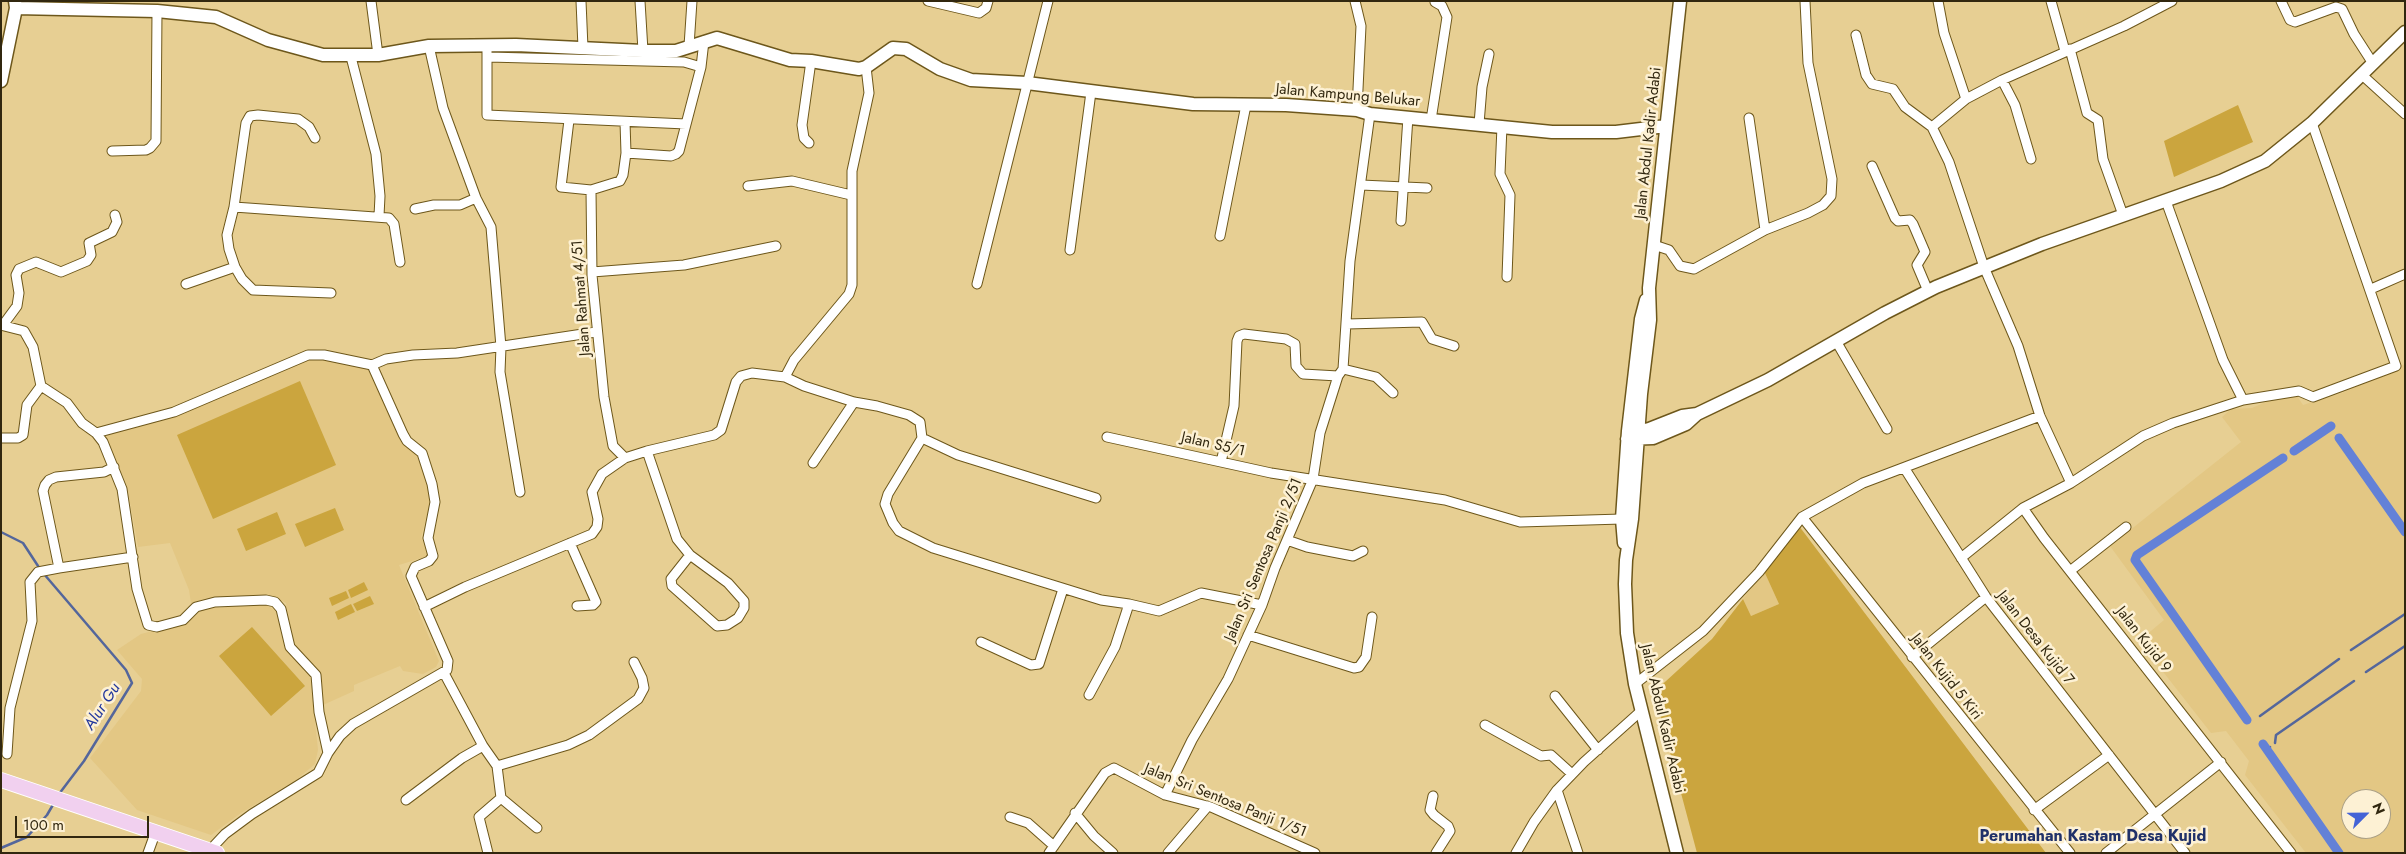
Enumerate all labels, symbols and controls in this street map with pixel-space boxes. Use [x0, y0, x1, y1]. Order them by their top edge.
street label: Jalan Abdul Kadir Adabi [1632, 66, 1666, 220]
street label: Jalan Kampung Belukar [1275, 81, 1421, 111]
street label: Jalan Rahmat 4/51 [569, 239, 595, 357]
street label: Jalan S5/1 [1179, 429, 1247, 461]
street label: Jalan Sri Sentosa Panji 2/51 [1221, 476, 1307, 644]
street label: Jalan Desa Kujid 7 [1993, 588, 2077, 688]
street label: Jalan Kujid 9 [2112, 603, 2174, 677]
street label: Jalan Kujid 5 Kiri [1907, 630, 1985, 724]
street label: Jalan Abdul Kadir Adabi [1636, 643, 1688, 795]
water label: Alur Gu [81, 680, 125, 734]
street label: Jalan Sri Sentosa Panji 1/51 [1141, 760, 1309, 842]
north arrow [2341, 789, 2391, 839]
text: N [2368, 800, 2390, 818]
scale bar [18, 806, 151, 838]
text: 100 m [23, 814, 64, 836]
district label: Perumahan Kastam Desa Kujid [1980, 827, 2206, 847]

